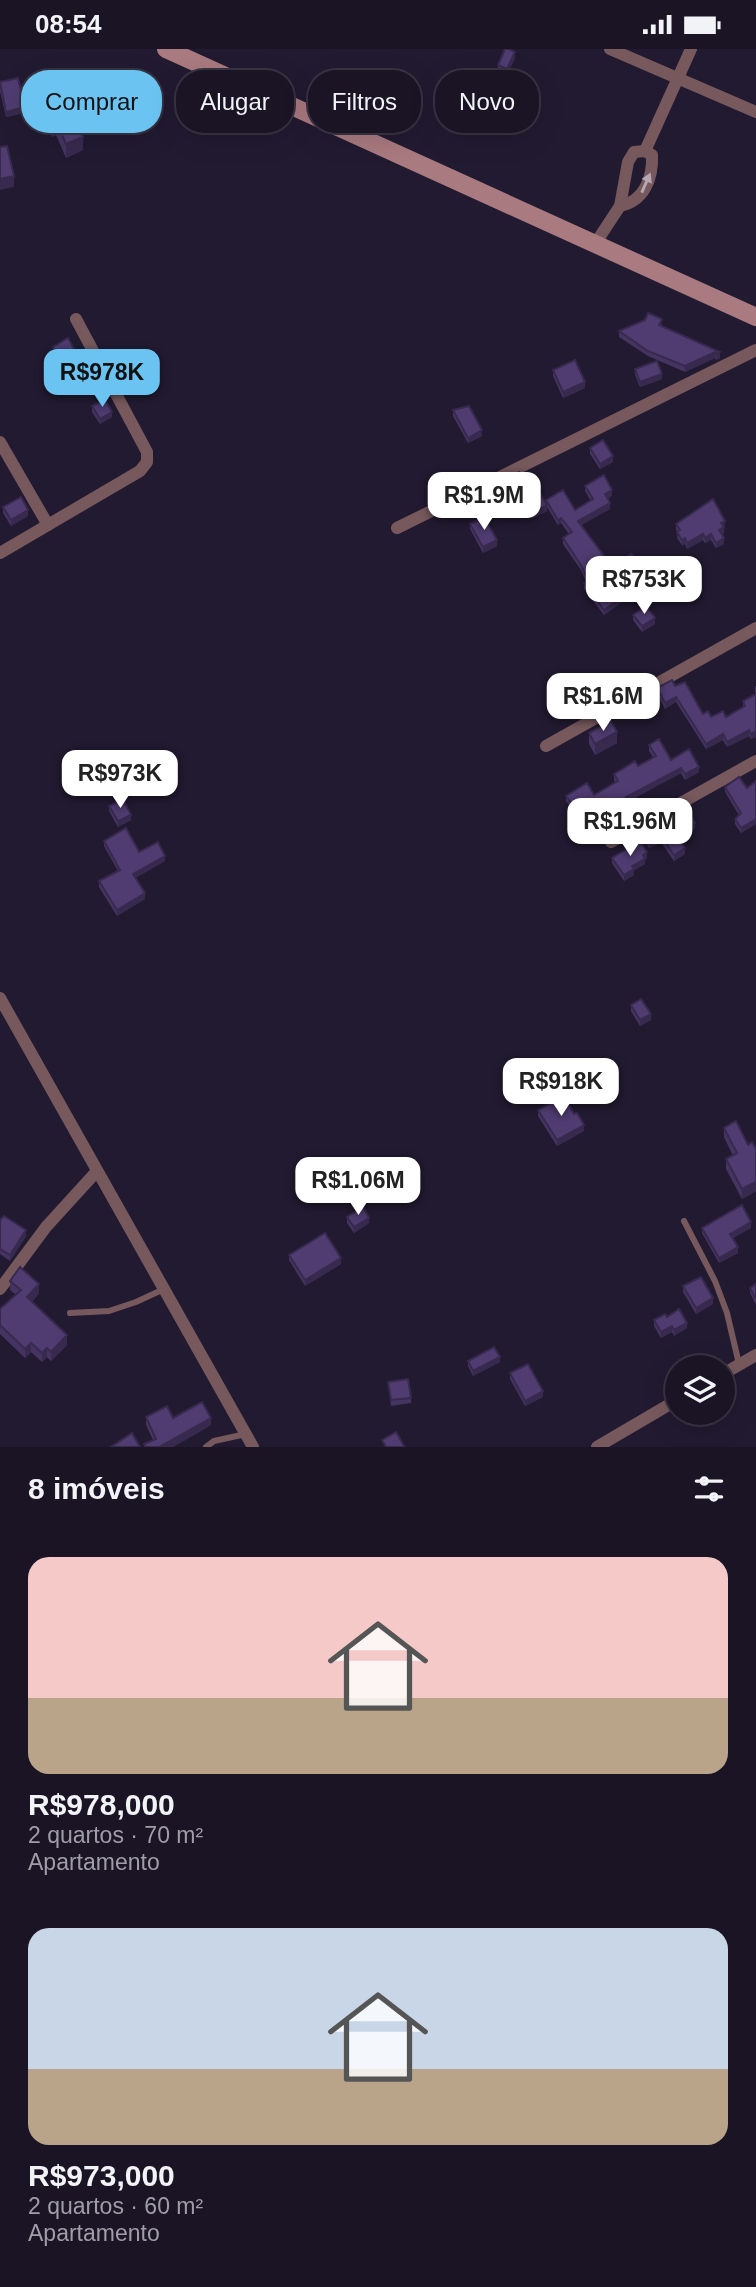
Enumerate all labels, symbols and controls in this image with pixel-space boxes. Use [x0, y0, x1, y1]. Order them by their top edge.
text: 08:54 [35, 9, 102, 39]
chip: Comprar [21, 70, 162, 133]
chip: Alugar [176, 70, 294, 133]
chip: Filtros [308, 70, 421, 133]
chip: Novo [435, 70, 539, 133]
one-way arrow [640, 173, 652, 193]
pin: R$978K [45, 349, 159, 409]
text: R$978K [60, 359, 144, 385]
pin: R$1.9M [427, 473, 541, 532]
text: R$1.9M [444, 482, 524, 508]
pin: R$753K [587, 557, 701, 616]
text: R$753K [602, 566, 686, 592]
pin: R$1.6M [546, 673, 660, 733]
text: R$1.6M [563, 683, 643, 709]
pin: R$973K [63, 751, 177, 810]
text: R$973K [78, 760, 162, 786]
pin: R$1.96M [565, 799, 695, 858]
text: R$1.96M [583, 808, 677, 834]
pin: R$918K [504, 1059, 618, 1118]
text: R$918K [519, 1068, 603, 1094]
pin: R$1.06M [293, 1157, 423, 1217]
text: R$1.06M [311, 1167, 405, 1193]
map controls [665, 1355, 735, 1425]
button: layers [665, 1355, 735, 1425]
icon: filters [690, 1470, 728, 1508]
text: 8 imóveis [28, 1472, 165, 1505]
icon: home [315, 1603, 441, 1729]
text: R$978,000 [28, 1788, 175, 1821]
text: 2 quartos · 70 m² [28, 1822, 203, 1848]
text: Apartamento [28, 1849, 160, 1875]
icon: home [315, 1974, 441, 2100]
text: R$973,000 [28, 2159, 175, 2192]
text: 2 quartos · 60 m² [28, 2193, 203, 2219]
text: Apartamento [28, 2220, 160, 2246]

